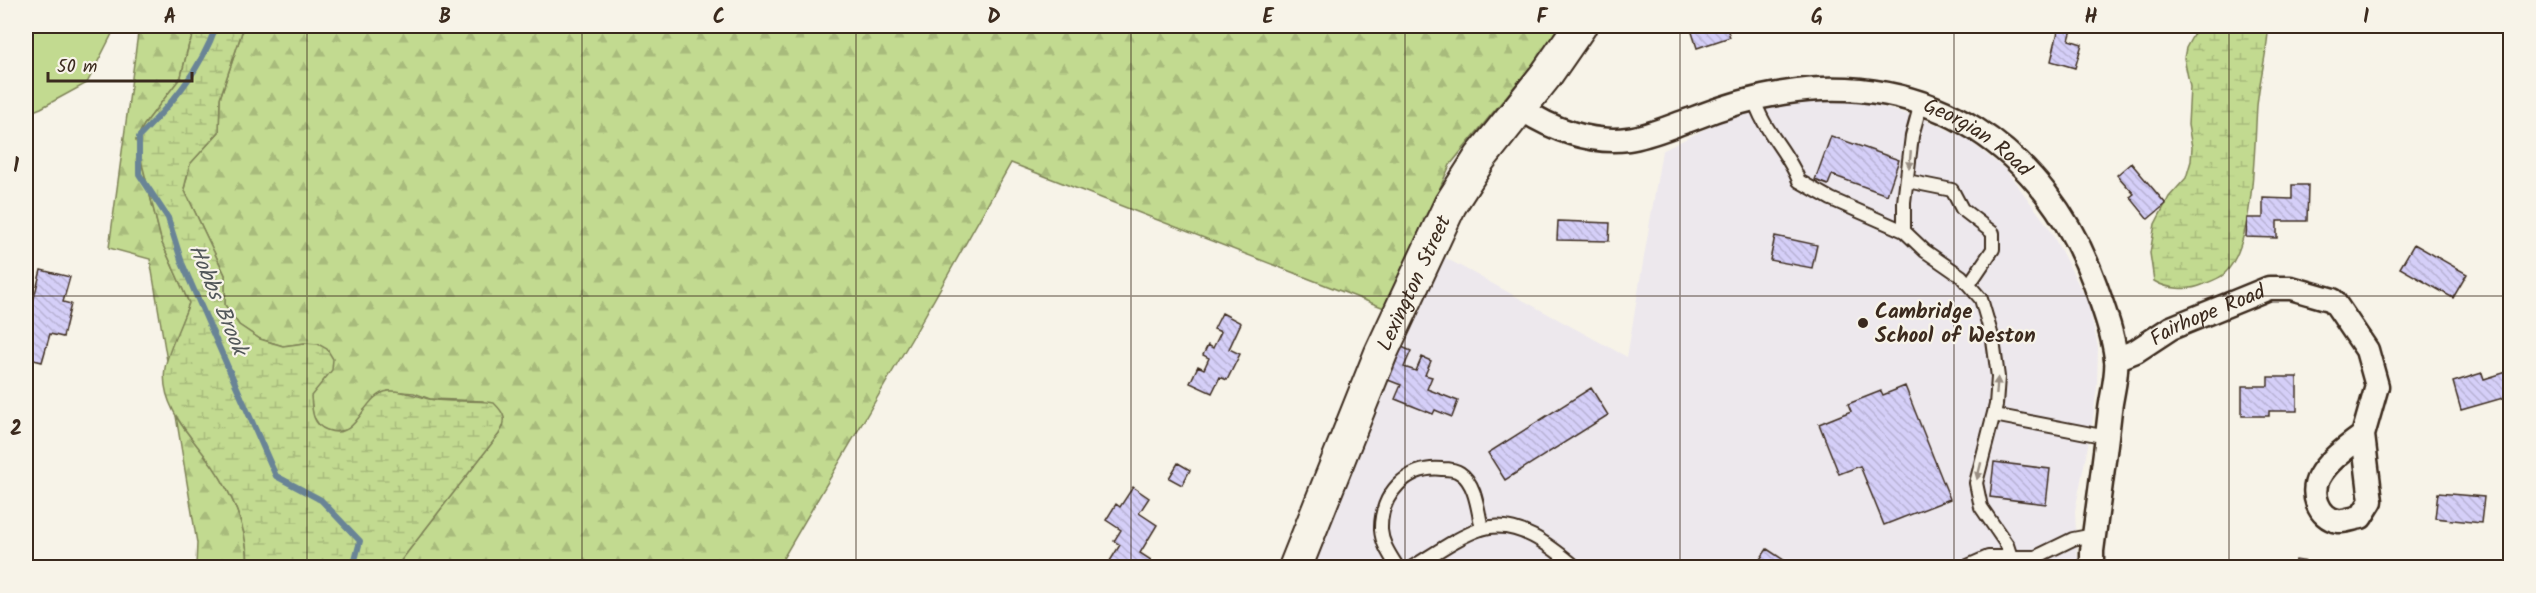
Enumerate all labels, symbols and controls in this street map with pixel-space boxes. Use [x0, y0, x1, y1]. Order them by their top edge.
text: A [164, 2, 176, 34]
text: B [439, 2, 451, 34]
text: C [713, 2, 725, 34]
text: D [987, 2, 1001, 34]
text: E [1262, 2, 1274, 34]
text: F [1537, 2, 1549, 34]
text: G [1811, 2, 1823, 34]
text: H [2084, 2, 2098, 34]
text: I [2363, 2, 2369, 34]
scale bar [48, 45, 192, 83]
text: 50 m [57, 53, 97, 82]
street label: Georgian Road [1918, 90, 2039, 186]
text: 1 [13, 151, 19, 183]
one-way arrow [1905, 151, 1915, 170]
street label: Lexington Street [1369, 209, 1461, 357]
water label: Hobbs Brook [178, 239, 257, 364]
street label: Fairhope Road [2143, 276, 2271, 356]
place label: Cambridge School of Weston [1875, 296, 2036, 353]
marker: Cambridge School of Weston [1856, 316, 1870, 330]
one-way arrow [1993, 376, 2002, 395]
text: 2 [10, 414, 22, 446]
one-way arrow [1973, 462, 1983, 480]

